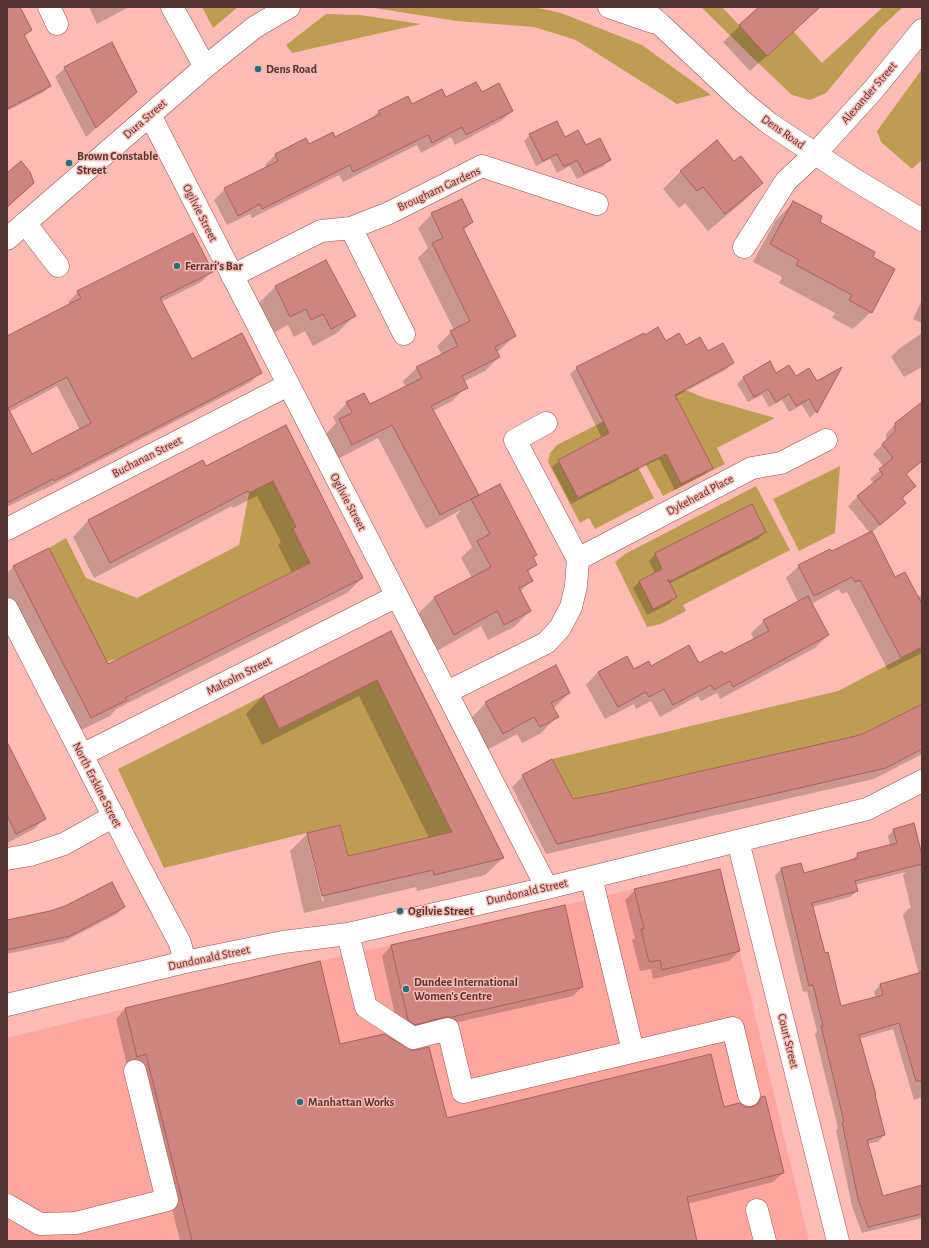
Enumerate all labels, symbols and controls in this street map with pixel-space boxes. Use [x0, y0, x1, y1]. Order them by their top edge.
street label: Alexander Street [838, 59, 900, 127]
place label: Dens Road [266, 62, 317, 76]
marker: Dens Road [253, 64, 263, 74]
street label: Dura Street [120, 96, 170, 142]
street label: Dens Road [758, 112, 808, 152]
place label: Brown Constable Street [77, 149, 158, 177]
marker: Brown Constable Street [64, 158, 74, 168]
street label: Brougham Gardens [395, 163, 483, 215]
street label: Ogilvie Street [179, 182, 221, 244]
place label: Ferrari's Bar [185, 259, 243, 273]
marker: Ferrari's Bar [172, 261, 182, 271]
street label: Buchanan Street [109, 433, 185, 481]
street label: Ogilvie Street [327, 471, 369, 533]
street label: Dykehead Place [664, 471, 736, 519]
street label: Malcolm Street [204, 653, 274, 699]
street label: North Erskine Street [69, 740, 125, 830]
street label: Dundonald Street [485, 876, 569, 908]
place label: Ogilvie Street [408, 904, 474, 918]
marker: Ogilvie Street [395, 906, 405, 916]
street label: Dundonald Street [167, 942, 251, 974]
place label: Dundee International Women's Centre [414, 975, 518, 1003]
marker: Dundee International Women's Centre [401, 984, 411, 994]
street label: Court Street [774, 1012, 802, 1070]
place label: Manhattan Works [308, 1095, 394, 1109]
marker: Manhattan Works [295, 1097, 305, 1107]

